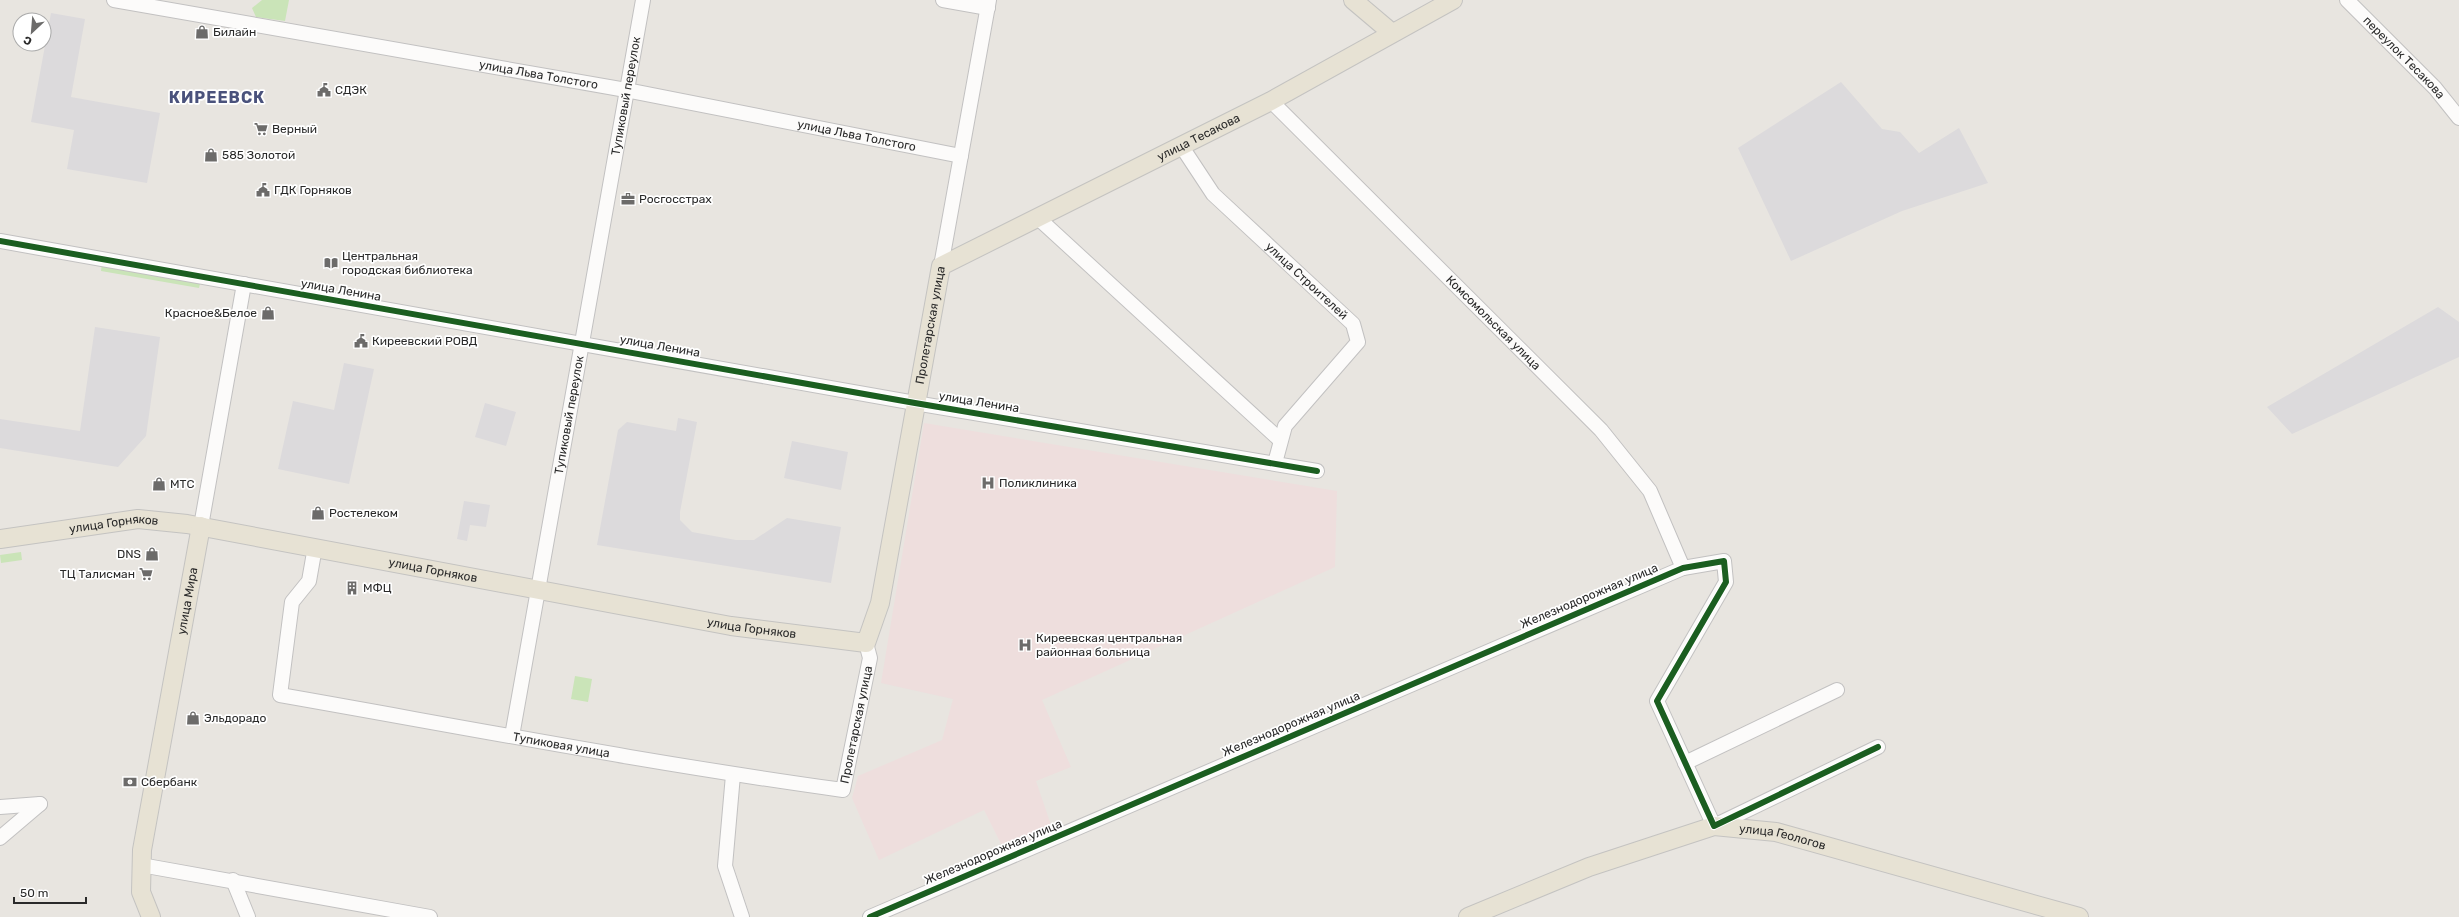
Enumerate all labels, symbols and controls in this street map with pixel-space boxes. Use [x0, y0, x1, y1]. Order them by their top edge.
north arrow [12, 12, 52, 52]
street label: переулок Тесакова [2360, 13, 2448, 102]
shop icon: Билайн [194, 24, 210, 40]
place label: Билайн [213, 25, 256, 39]
text: С [21, 33, 34, 48]
street label: Тупиковый переулок [608, 35, 643, 157]
street label: улица Льва Толстого [478, 57, 599, 92]
public building icon: СДЭК [316, 82, 332, 98]
place label: СДЭК [335, 83, 367, 97]
district label: КИРЕЕВСК [169, 88, 265, 107]
street label: улица Тесакова [1155, 111, 1242, 164]
street label: улица Льва Толстого [796, 117, 917, 154]
supermarket icon: Верный [253, 121, 269, 137]
place label: Верный [272, 122, 317, 136]
shop icon: 585 Золотой [203, 147, 219, 163]
place label: 585 Золотой [222, 148, 295, 162]
public building icon: ГДК Горняков [255, 182, 271, 198]
place label: ГДК Горняков [274, 183, 352, 197]
office icon: Росгосстрах [620, 191, 636, 207]
place label: Росгосстрах [639, 192, 712, 206]
street label: улица Строителей [1263, 239, 1350, 322]
place label: Центральная городская библиотека [342, 249, 473, 277]
library icon: Центральная городская библиотека [323, 255, 339, 271]
street label: Пролетарская улица [913, 265, 948, 385]
street label: Комсомольская улица [1443, 273, 1543, 373]
street label: улица Ленина [300, 276, 382, 304]
shop icon: Красное&Белое [260, 305, 276, 321]
place label: Красное&Белое [165, 306, 257, 320]
street label: улица Ленина [619, 332, 701, 360]
public building icon: Киреевский РОВД [353, 333, 369, 349]
place label: Киреевский РОВД [372, 334, 478, 348]
street label: Тупиковый переулок [552, 354, 587, 476]
street label: улица Ленина [938, 389, 1020, 415]
hospital icon: Поликлиника [980, 475, 996, 491]
shop icon: МТС [151, 476, 167, 492]
place label: Поликлиника [999, 476, 1077, 490]
place label: МТС [170, 477, 194, 491]
shop icon: Ростелеком [310, 505, 326, 521]
place label: Ростелеком [329, 506, 398, 520]
street label: улица Горняков [68, 512, 159, 536]
shop icon: DNS [144, 546, 160, 562]
place label: DNS [117, 547, 141, 561]
street label: улица Горняков [388, 555, 479, 585]
street label: Железнодорожная улица [1518, 561, 1660, 631]
supermarket icon: ТЦ Талисман [138, 566, 154, 582]
street label: улица Мира [174, 566, 200, 636]
place label: ТЦ Талисман [60, 567, 135, 581]
building icon: МФЦ [344, 580, 360, 596]
place label: МФЦ [363, 581, 392, 595]
street label: улица Горняков [706, 615, 797, 641]
place label: Киреевская центральная районная больница [1036, 631, 1182, 659]
hospital icon: Киреевская центральная районная больница [1017, 637, 1033, 653]
street label: Пролетарская улица [837, 665, 875, 785]
street label: Железнодорожная улица [1220, 689, 1362, 759]
shop icon: Эльдорадо [185, 710, 201, 726]
place label: Эльдорадо [204, 711, 267, 725]
street label: Тупиковая улица [512, 730, 611, 760]
bank icon: Сбербанк [122, 774, 138, 790]
place label: Сбербанк [141, 775, 198, 789]
street label: Железнодорожная улица [922, 817, 1064, 887]
street label: улица Геологов [1739, 821, 1828, 853]
scale bar [14, 879, 86, 905]
text: 50 m [20, 886, 48, 900]

